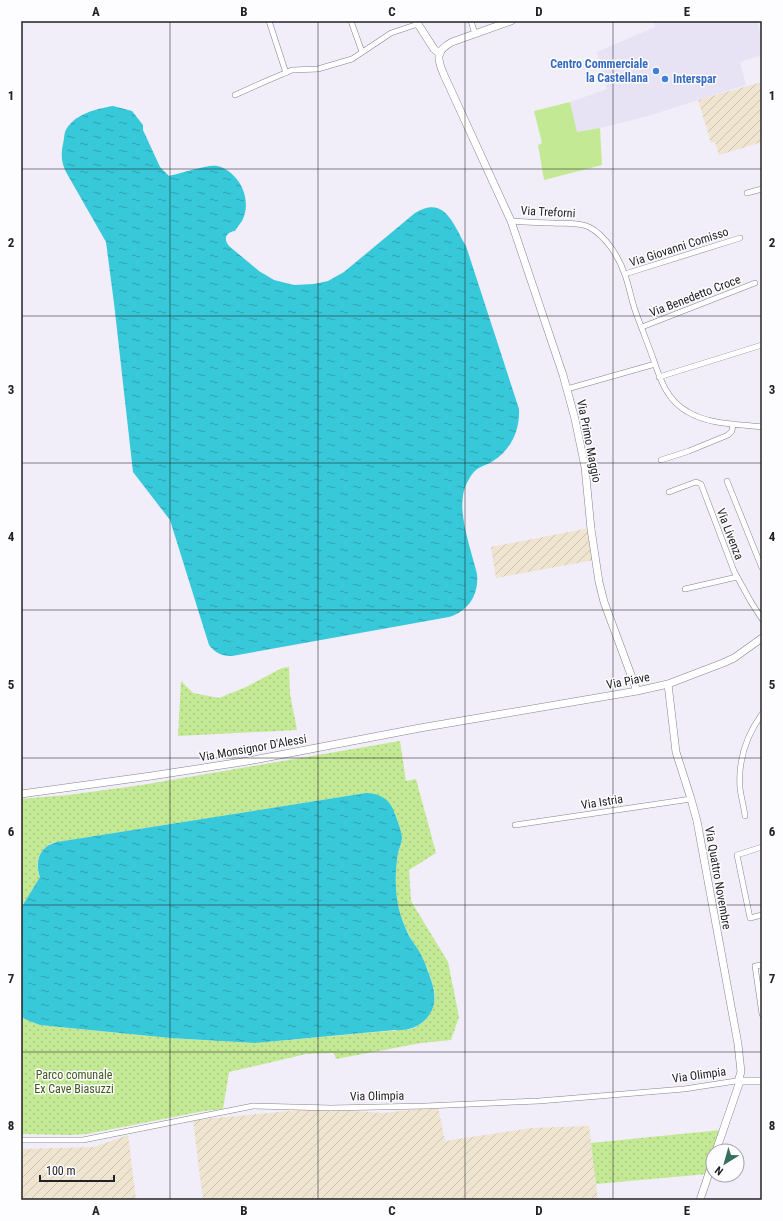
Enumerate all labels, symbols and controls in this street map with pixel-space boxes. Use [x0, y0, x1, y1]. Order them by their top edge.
text: A [92, 4, 100, 19]
text: B [240, 4, 248, 19]
text: C [388, 4, 396, 19]
text: D [535, 4, 543, 19]
text: E [684, 4, 691, 19]
place label: Centro Commerciale la Castellana [550, 57, 648, 85]
marker: Centro Commerciale la Castellana [651, 66, 661, 76]
place label: Interspar [673, 72, 717, 86]
marker: Interspar [660, 74, 670, 84]
text: 1 [8, 88, 14, 103]
text: 1 [769, 88, 775, 103]
street label: Via Treforni [520, 204, 576, 220]
street label: Via Giovanni Comisso [628, 224, 730, 270]
text: 2 [8, 235, 15, 250]
text: 2 [769, 235, 776, 250]
street label: Via Benedetto Croce [647, 272, 743, 320]
text: 3 [8, 382, 14, 397]
text: 3 [769, 382, 775, 397]
street label: Via Primo Maggio [574, 398, 604, 484]
street label: Via Livenza [714, 506, 746, 562]
text: 4 [8, 529, 15, 544]
text: 4 [769, 529, 776, 544]
street label: Via Piave [605, 670, 651, 692]
text: 5 [8, 677, 15, 692]
text: 5 [769, 677, 776, 692]
street label: Via Monsignor D'Alessi [198, 732, 308, 764]
street label: Via Istria [580, 792, 624, 812]
text: 6 [8, 824, 15, 839]
text: 6 [769, 824, 776, 839]
street label: Via Quattro Novembre [702, 825, 734, 931]
text: 7 [8, 971, 15, 986]
text: 7 [769, 971, 776, 986]
street label: Via Olimpia [671, 1064, 727, 1086]
park label: Parco comunale Ex Cave Biasuzzi [34, 1068, 114, 1096]
street label: Via Olimpia [350, 1089, 404, 1103]
text: 8 [8, 1118, 14, 1133]
text: 8 [769, 1118, 775, 1133]
north arrow [705, 1143, 745, 1183]
scale bar [40, 1157, 114, 1183]
text: N [712, 1163, 726, 1178]
text: 100 m [46, 1164, 76, 1178]
text: A [92, 1203, 100, 1218]
text: B [240, 1203, 248, 1218]
text: C [388, 1203, 396, 1218]
text: D [535, 1203, 543, 1218]
text: E [684, 1203, 691, 1218]

